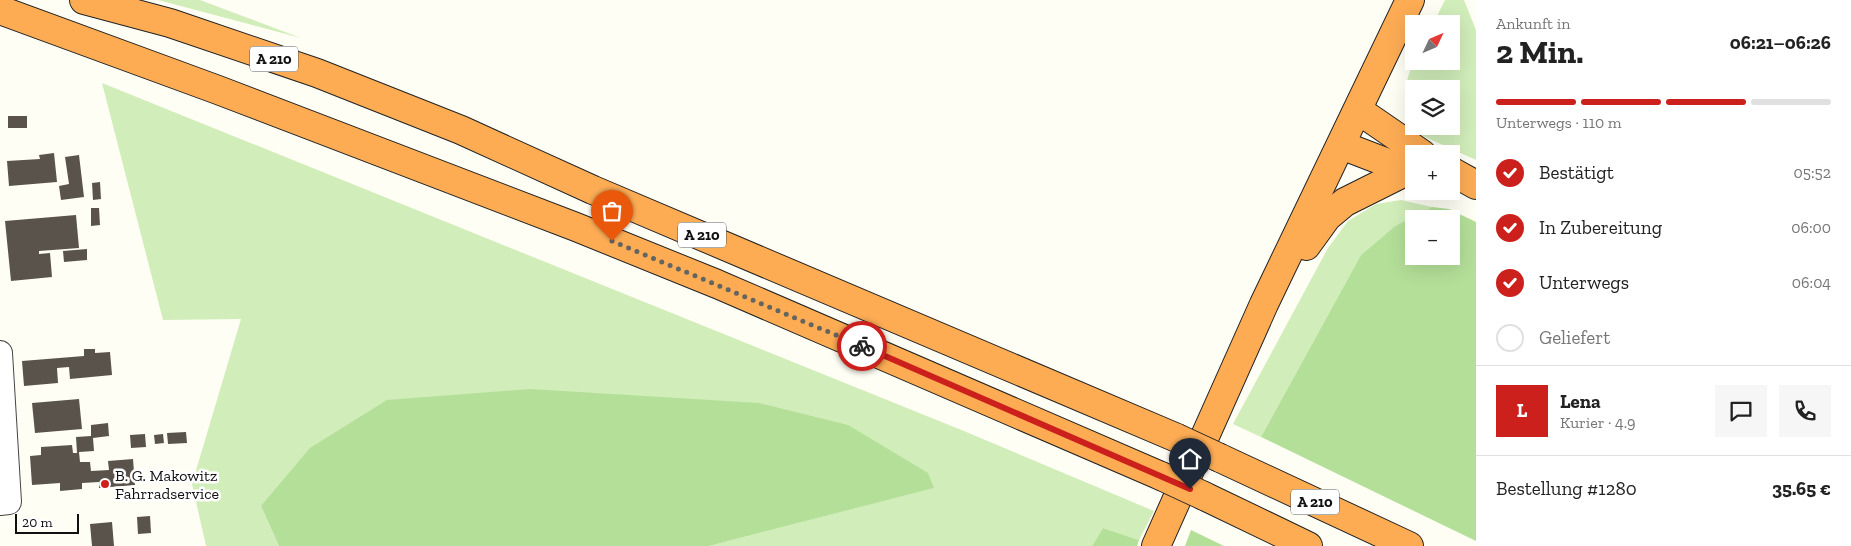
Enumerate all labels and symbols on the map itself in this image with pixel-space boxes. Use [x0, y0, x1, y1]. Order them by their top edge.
north arrow [1405, 15, 1460, 70]
road number: A 210 [250, 46, 298, 72]
pin [591, 190, 633, 241]
road number: A 210 [678, 222, 726, 248]
courier [837, 321, 887, 371]
pin [1169, 438, 1211, 489]
place label: B. G. Makowitz Fahrradservice [115, 466, 219, 503]
marker: B. G. Makowitz Fahrradservice [99, 478, 111, 490]
road number: A 210 [1291, 490, 1339, 514]
scale bar [15, 511, 79, 534]

